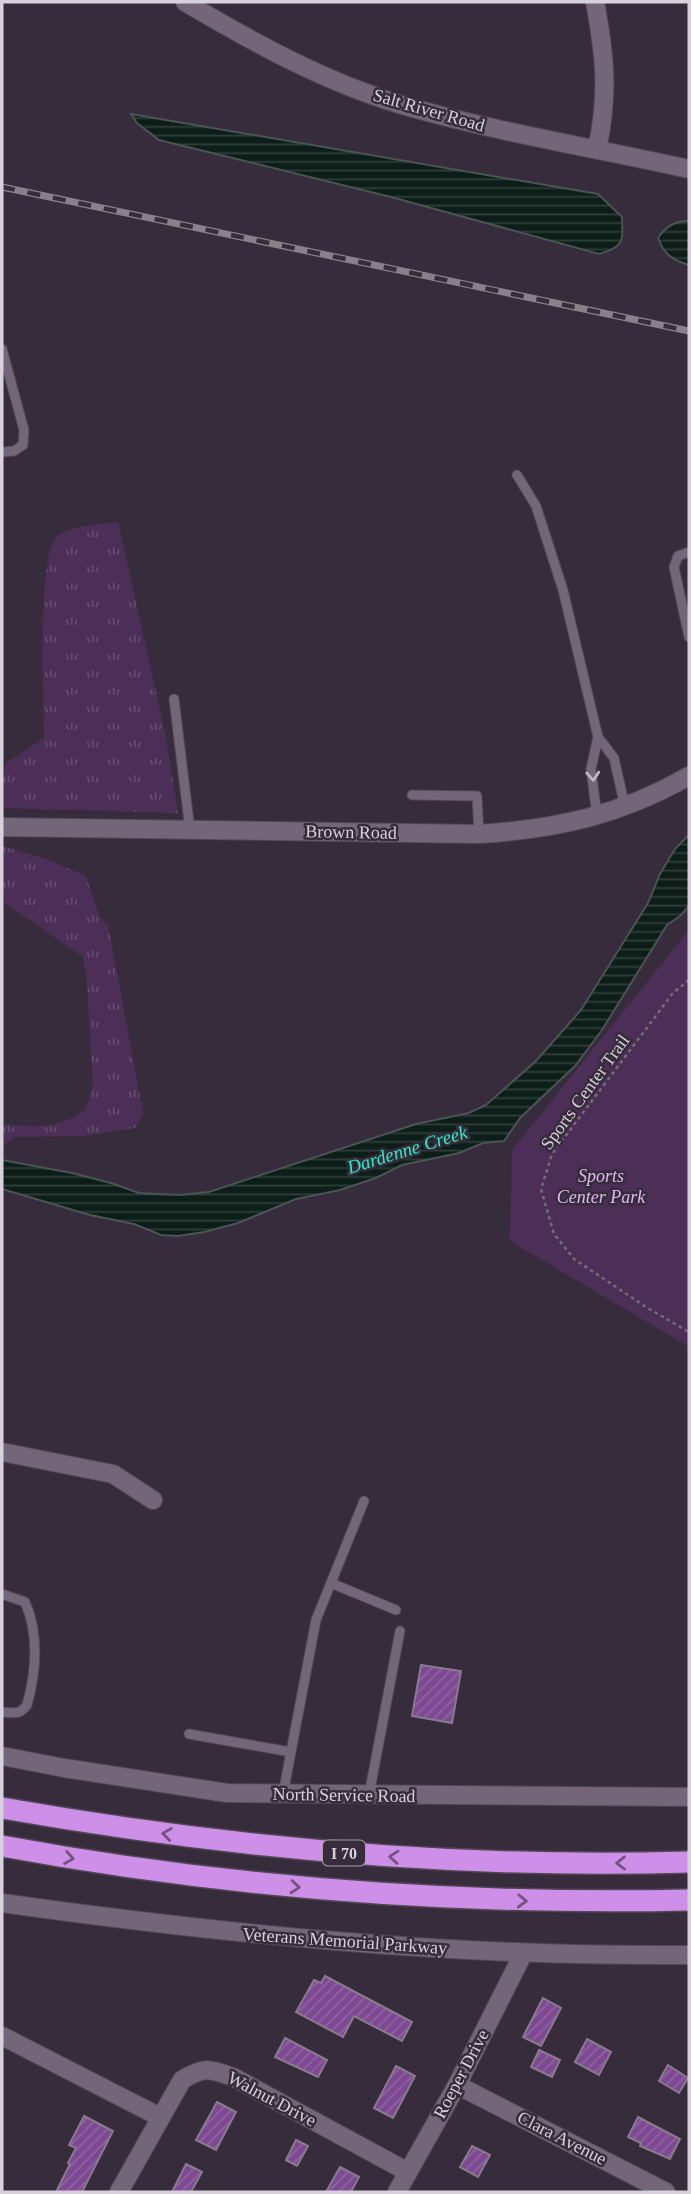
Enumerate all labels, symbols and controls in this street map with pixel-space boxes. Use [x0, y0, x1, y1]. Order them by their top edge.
street label: Salt River Road [371, 85, 487, 135]
one-way arrow [585, 771, 600, 782]
street label: Brown Road [305, 821, 397, 843]
street label: Sports Center Trail [537, 1031, 633, 1153]
water label: Dardenne Creek [344, 1121, 470, 1178]
park label: Sports Center Park [557, 1166, 646, 1207]
street label: North Service Road [272, 1784, 416, 1806]
one-way arrow [161, 1827, 173, 1842]
road number: I 70 [323, 1840, 365, 1866]
one-way arrow [63, 1849, 75, 1864]
one-way arrow [388, 1850, 399, 1865]
one-way arrow [615, 1855, 626, 1871]
one-way arrow [289, 1879, 300, 1894]
one-way arrow [516, 1893, 527, 1908]
street label: Veterans Memorial Parkway [242, 1924, 448, 1958]
street label: Roeper Drive [429, 2026, 493, 2122]
street label: Walnut Drive [224, 2067, 320, 2131]
street label: Clara Avenue [514, 2107, 610, 2169]

